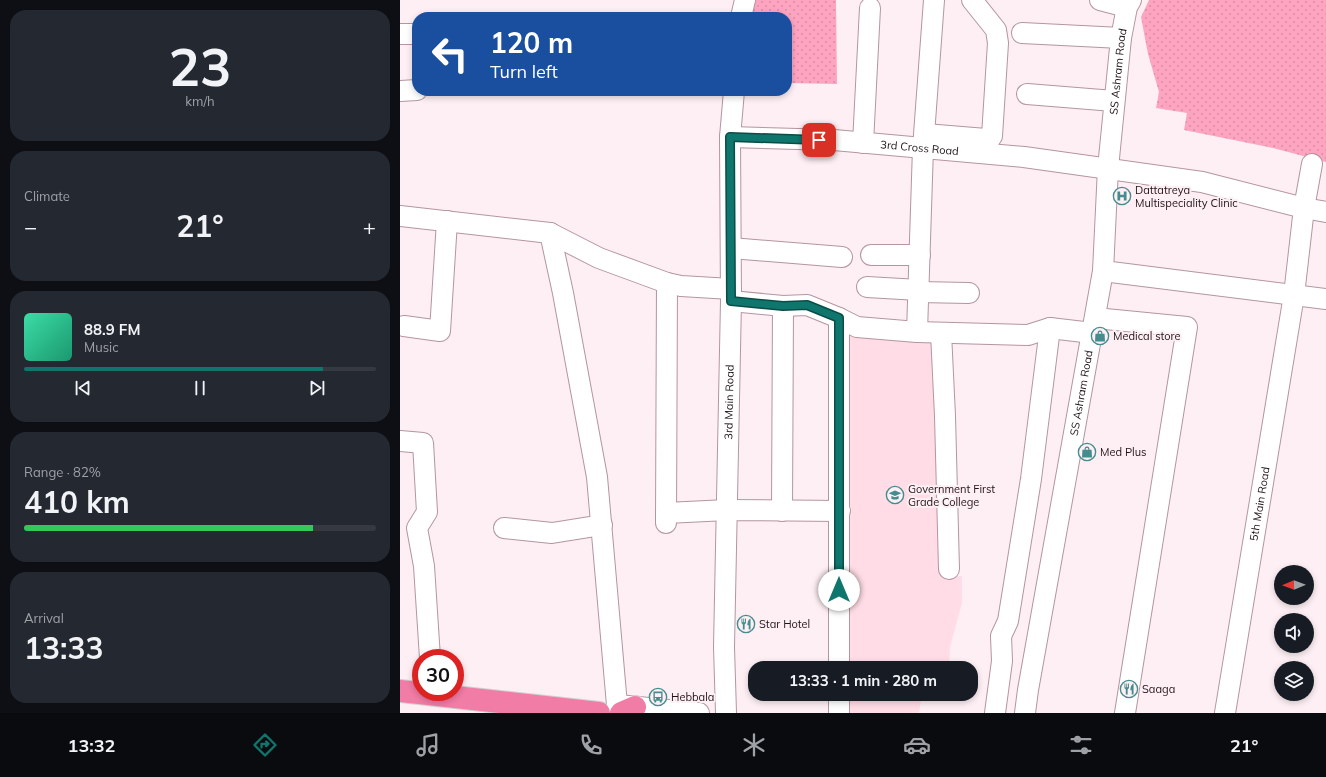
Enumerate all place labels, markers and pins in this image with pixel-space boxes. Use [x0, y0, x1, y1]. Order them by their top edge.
pin [802, 123, 836, 157]
place label: Dattatreya Multispeciality Clinic [1135, 183, 1238, 210]
hospital icon: Dattatreya Multispeciality Clinic [1112, 186, 1132, 206]
shop icon: Medical store [1090, 326, 1110, 346]
place label: Medical store [1113, 329, 1181, 343]
shop icon: Med Plus [1077, 442, 1097, 462]
place label: Med Plus [1100, 445, 1146, 459]
place label: Government First Grade College [908, 482, 995, 509]
school or university icon: Government First Grade College [885, 485, 905, 505]
restaurant icon: Star Hotel [736, 614, 756, 634]
place label: Star Hotel [759, 617, 810, 631]
restaurant icon: Saaga [1119, 679, 1139, 699]
place label: Saaga [1142, 682, 1175, 696]
bus stop icon: Hebbala [648, 687, 668, 707]
place label: Hebbala [671, 690, 714, 704]

